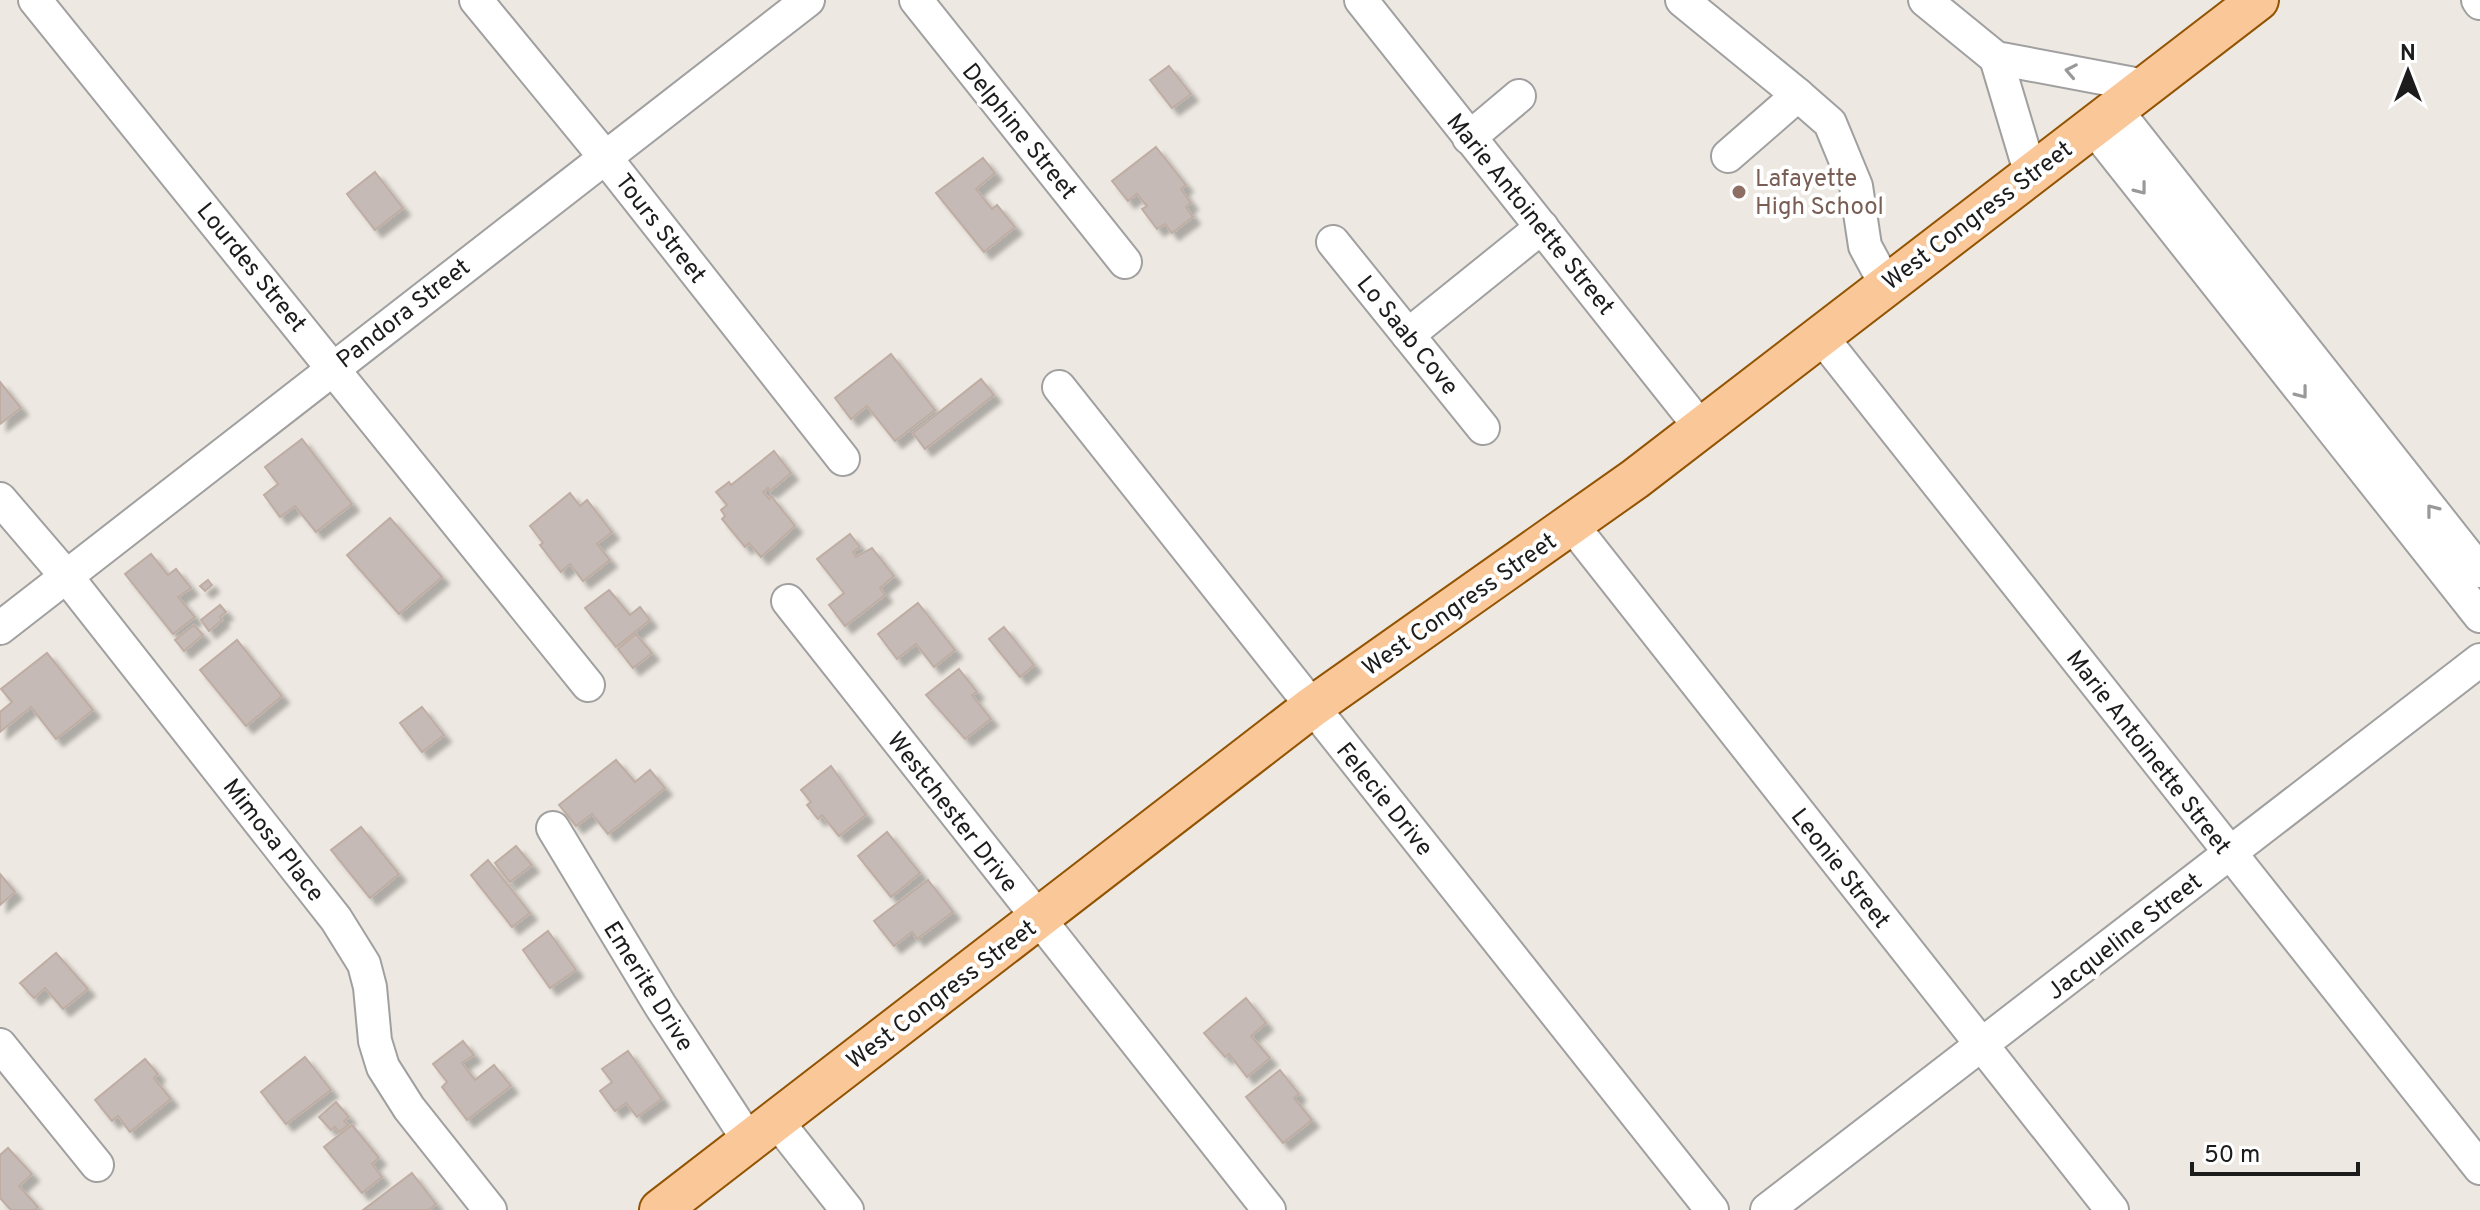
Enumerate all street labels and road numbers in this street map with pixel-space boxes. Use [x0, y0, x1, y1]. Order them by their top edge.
street label: Delphine Street [954, 58, 1083, 207]
street label: Marie Antoinette Street [1439, 108, 1620, 322]
street label: West Congress Street [1877, 135, 2079, 298]
street label: Tours Street [607, 168, 712, 290]
street label: Lourdes Street [189, 197, 312, 339]
street label: Pandora Street [331, 253, 477, 376]
street label: Lo Saab Cove [1349, 270, 1464, 402]
street label: West Congress Street [1357, 527, 1563, 684]
street label: Marie Antoinette Street [2058, 645, 2236, 861]
street label: Westchester Drive [879, 727, 1023, 900]
street label: Felecie Drive [1328, 737, 1438, 863]
street label: Mimosa Place [215, 774, 330, 909]
street label: Leonie Street [1783, 803, 1896, 935]
street label: Jacqueline Street [2042, 868, 2209, 1008]
street label: West Congress Street [841, 914, 1043, 1077]
street label: Emerite Drive [595, 917, 699, 1058]

